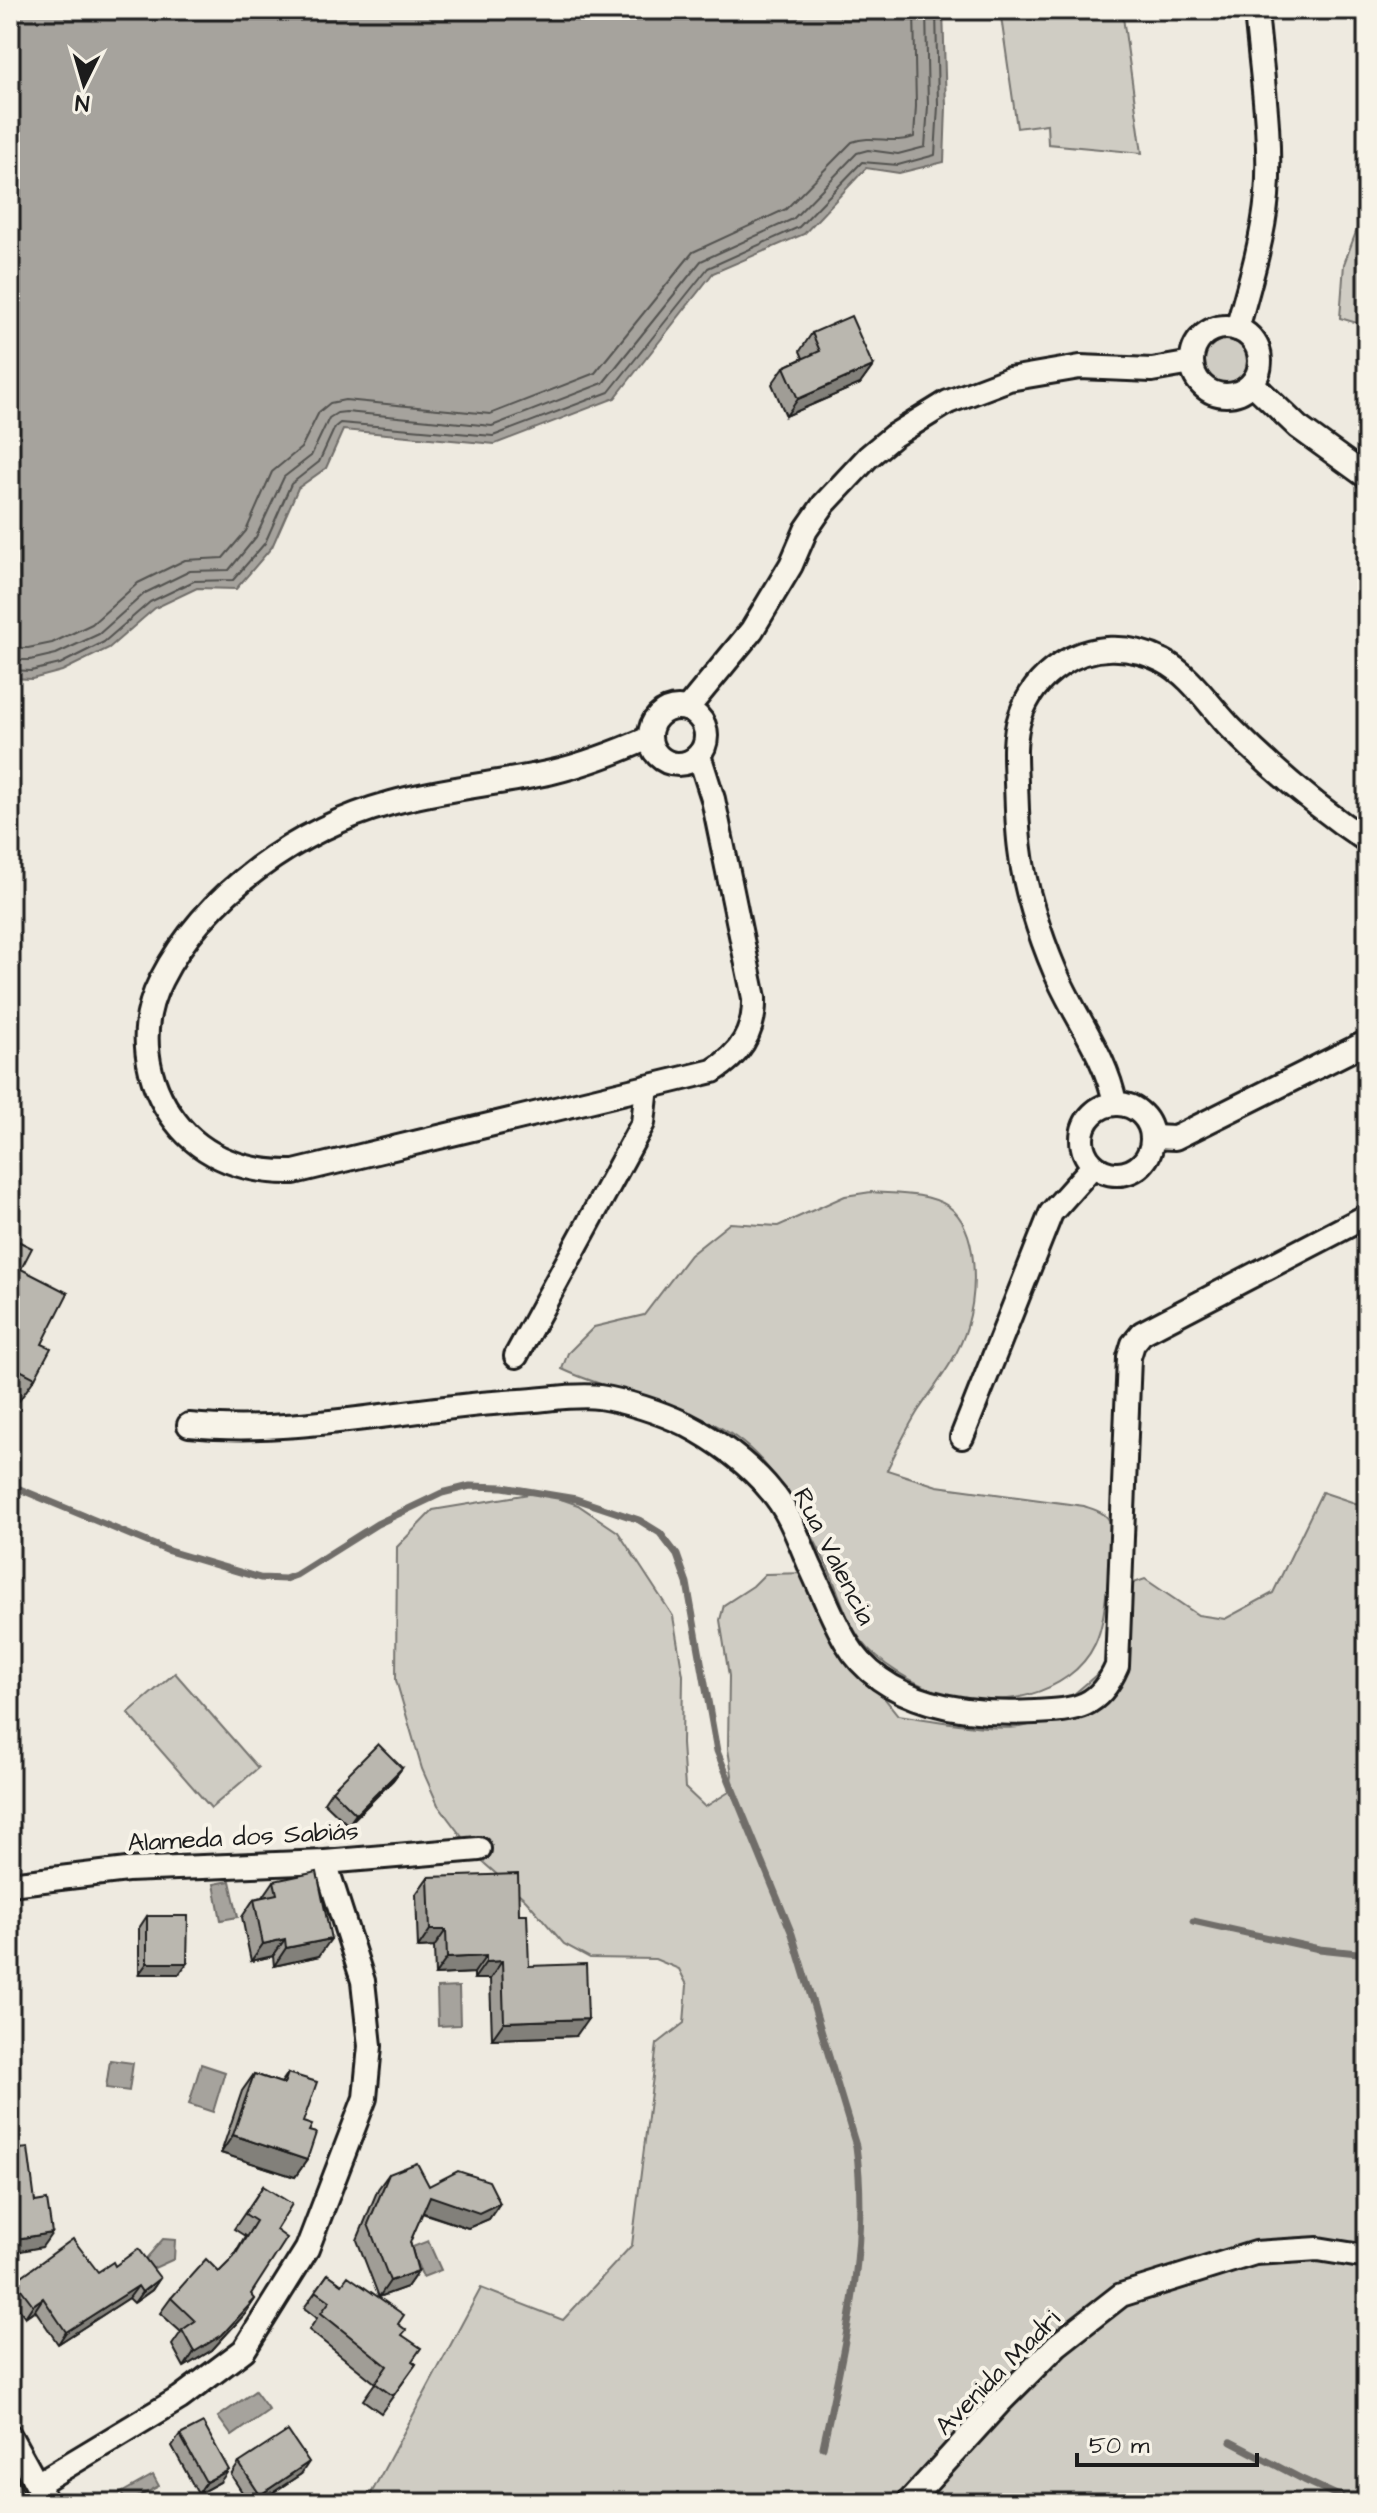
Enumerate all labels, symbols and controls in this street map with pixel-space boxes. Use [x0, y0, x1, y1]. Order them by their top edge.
north arrow [44, 44, 124, 124]
text: N [74, 86, 91, 118]
street label: Rua Valencia [784, 1482, 884, 1631]
street label: Alameda dos Sabiás [127, 1813, 360, 1861]
street label: Avenida Madri [927, 2302, 1069, 2444]
scale bar [1077, 2417, 1257, 2467]
text: 50 m [1089, 2429, 1150, 2463]

